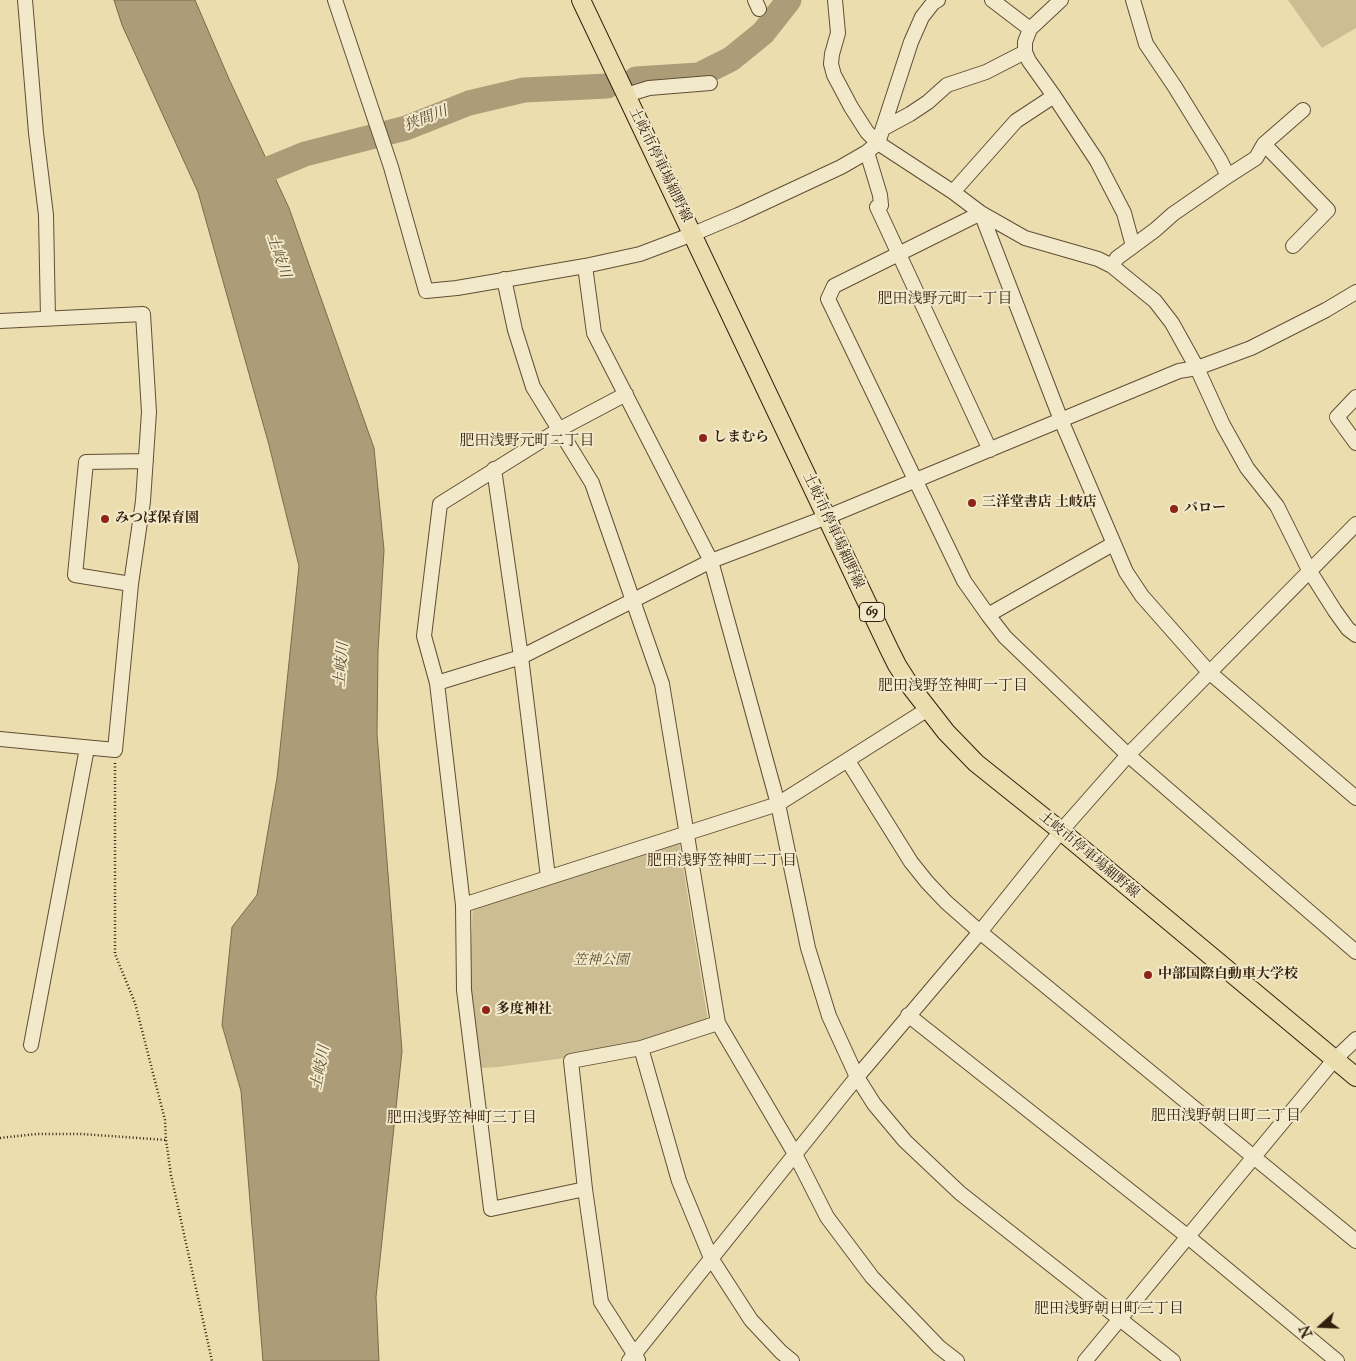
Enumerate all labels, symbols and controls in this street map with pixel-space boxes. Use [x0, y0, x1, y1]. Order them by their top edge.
water label: 狭間川 [402, 103, 450, 135]
street label: 土岐市停車場細野線 [625, 105, 695, 225]
water label: 土岐川 [262, 232, 294, 280]
district label: 肥田浅野元町一丁目 [878, 290, 1012, 308]
place label: しまむら [713, 430, 769, 446]
district label: 肥田浅野元町二丁目 [460, 432, 594, 450]
marker: しまむら [697, 432, 709, 444]
street label: 土岐市停車場細野線 [799, 470, 867, 592]
place label: 三洋堂書店 土岐店 [982, 495, 1097, 511]
marker: 三洋堂書店 土岐店 [966, 497, 978, 509]
place label: バロー [1184, 501, 1226, 517]
marker: バロー [1168, 503, 1180, 515]
place label: みつば保育園 [115, 511, 199, 527]
marker: みつば保育園 [99, 513, 111, 525]
road number: 69 [860, 602, 884, 622]
water label: 土岐川 [331, 642, 353, 688]
district label: 肥田浅野笠神町一丁目 [878, 677, 1028, 695]
street label: 土岐市停車場細野線 [1035, 808, 1143, 902]
district label: 肥田浅野笠神町二丁目 [647, 852, 797, 870]
park label: 笠神公園 [573, 953, 629, 969]
place label: 中部国際自動車大学校 [1158, 967, 1298, 983]
marker: 中部国際自動車大学校 [1142, 969, 1154, 981]
place label: 多度神社 [496, 1002, 552, 1018]
marker: 多度神社 [480, 1004, 492, 1016]
water label: 土岐川 [308, 1044, 334, 1092]
district label: 肥田浅野朝日町二丁目 [1151, 1107, 1301, 1125]
district label: 肥田浅野笠神町三丁目 [387, 1109, 537, 1127]
district label: 肥田浅野朝日町三丁目 [1034, 1300, 1184, 1318]
north arrow [1296, 1301, 1346, 1351]
text: N [1296, 1323, 1316, 1340]

